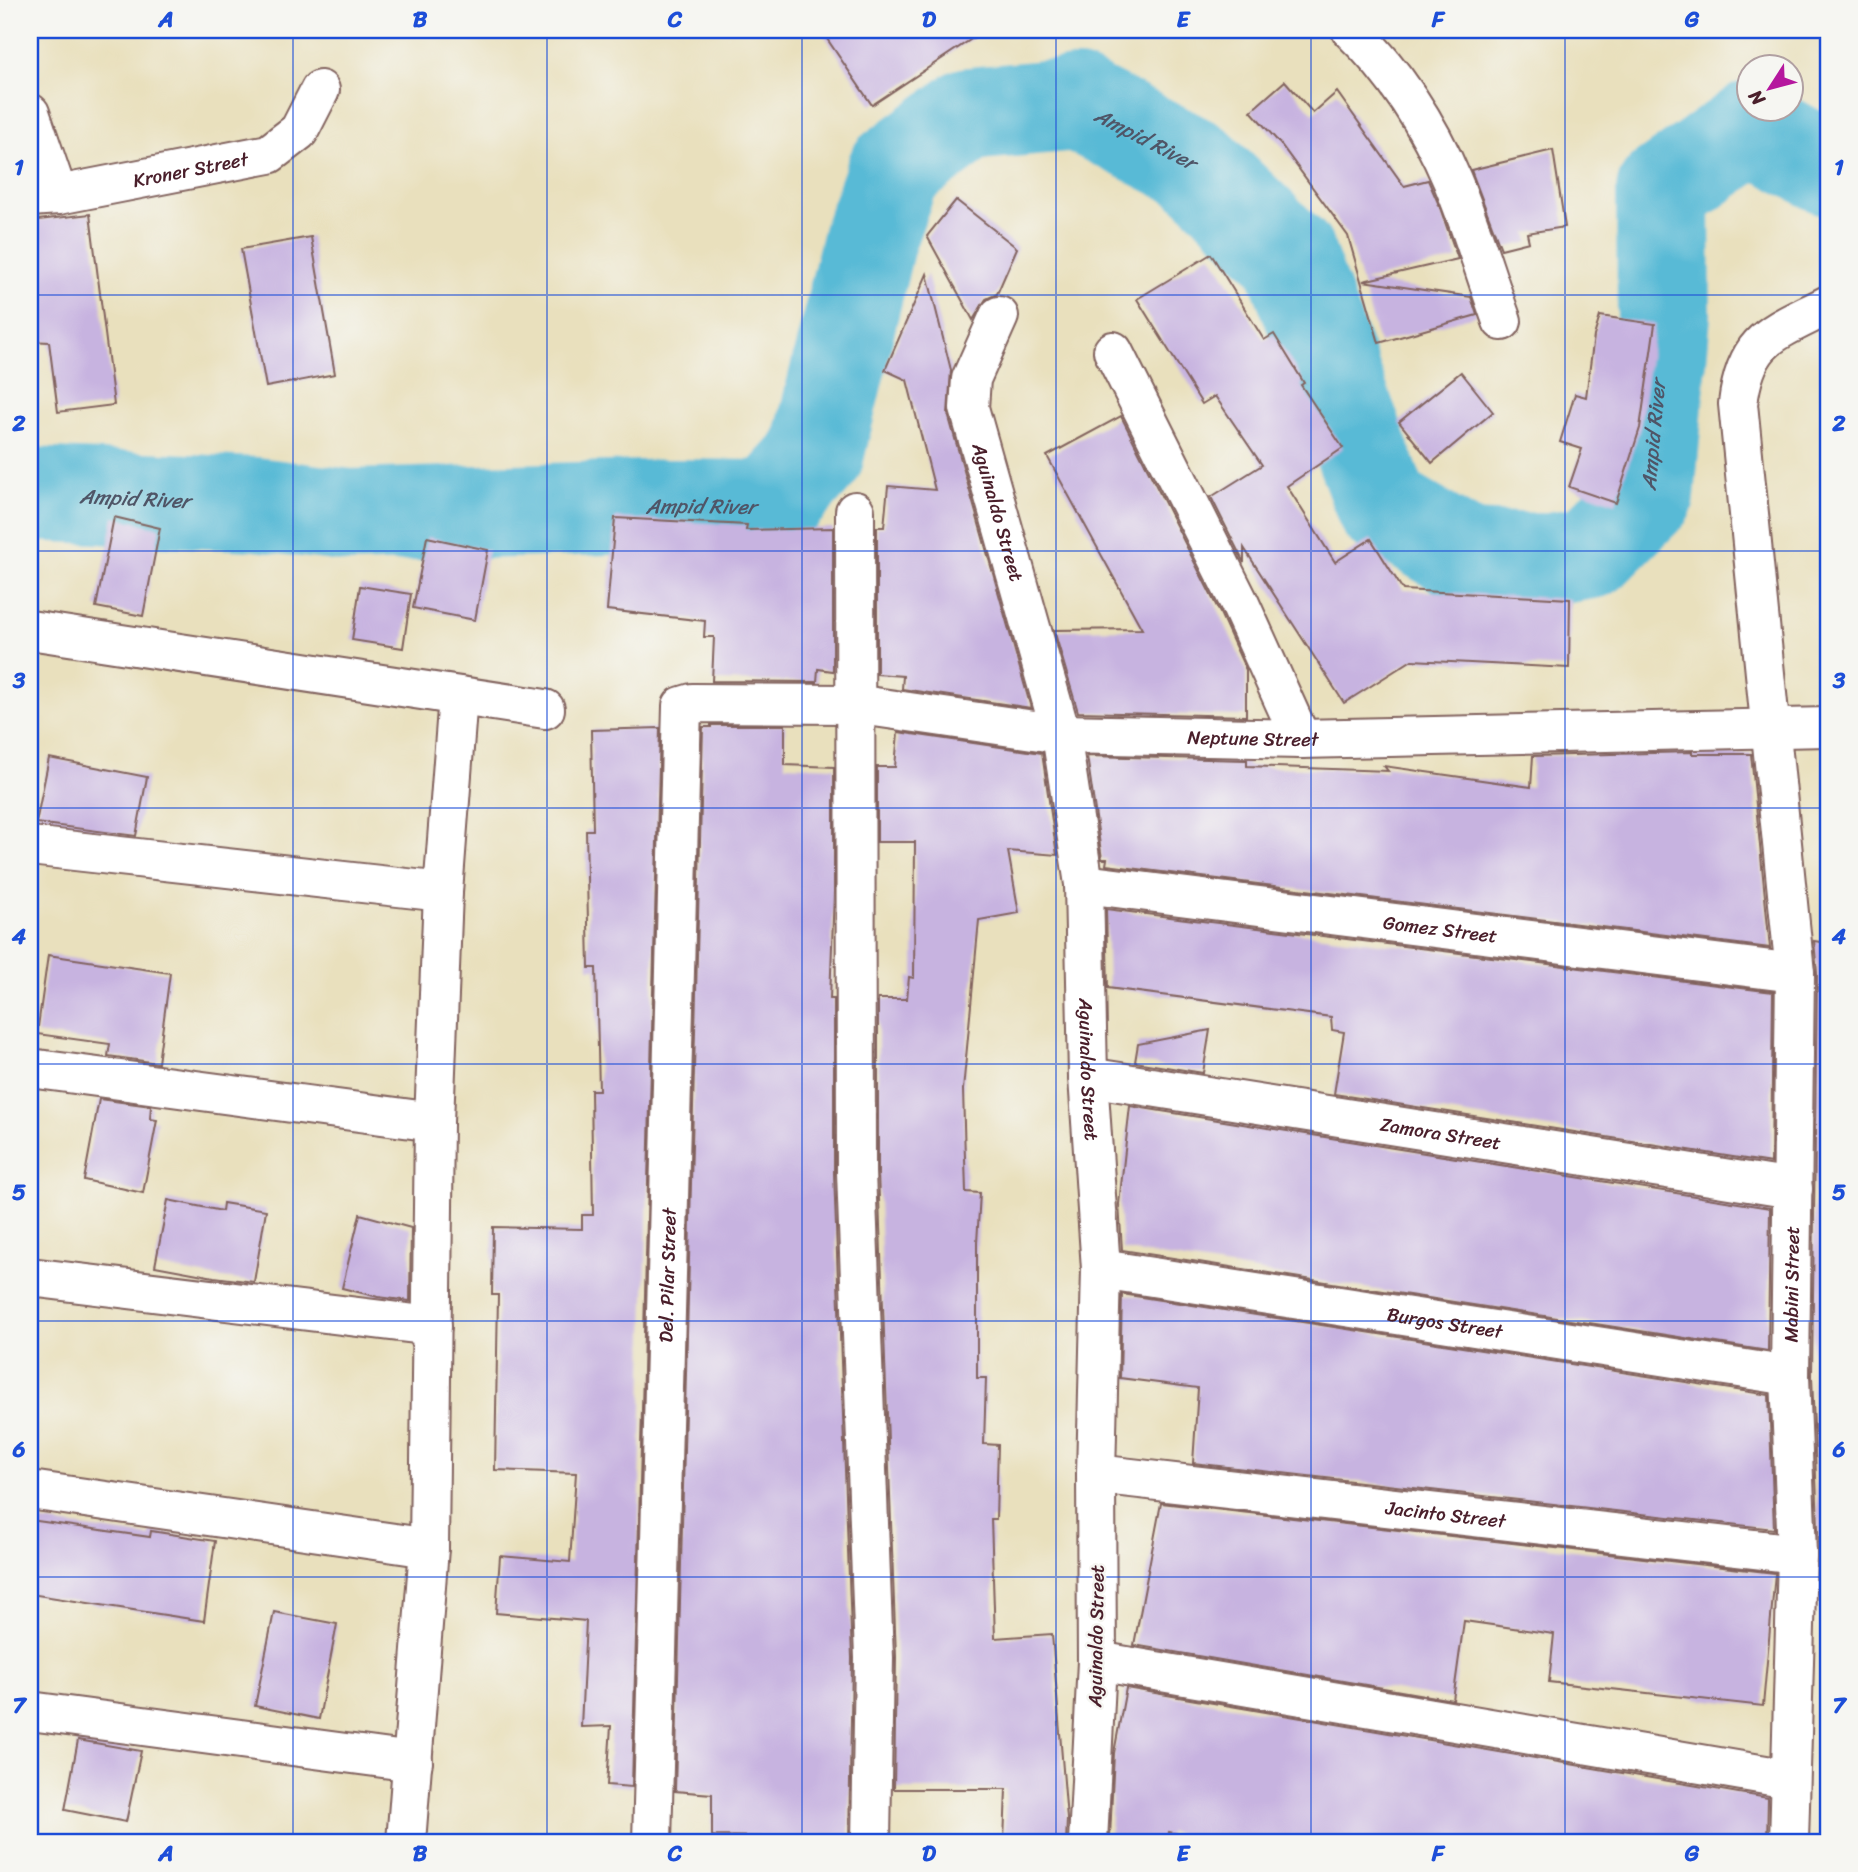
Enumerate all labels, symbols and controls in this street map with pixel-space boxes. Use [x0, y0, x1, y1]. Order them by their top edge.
text: A [157, 0, 174, 40]
text: B [413, 0, 428, 40]
text: C [667, 0, 683, 40]
text: D [922, 0, 937, 40]
text: E [1177, 0, 1192, 40]
text: F [1431, 0, 1446, 40]
text: G [1684, 0, 1700, 40]
north arrow [1736, 52, 1806, 122]
text: N [1739, 82, 1774, 114]
water label: Ampid River [1087, 96, 1207, 183]
street label: Kroner Street [130, 142, 252, 197]
text: 1 [14, 147, 24, 188]
text: 1 [1834, 147, 1844, 188]
water label: Ampid River [1629, 374, 1678, 493]
text: 2 [11, 403, 26, 444]
text: 2 [1831, 403, 1846, 444]
street label: Aguinaldo Street [963, 438, 1034, 585]
water label: Ampid River [78, 477, 195, 520]
water label: Ampid River [644, 487, 761, 526]
text: 3 [12, 660, 26, 701]
text: 3 [1832, 660, 1846, 701]
street label: Neptune Street [1187, 720, 1320, 756]
street label: Gomez Street [1381, 905, 1499, 952]
text: 4 [11, 916, 27, 957]
text: 4 [1831, 916, 1847, 957]
street label: Aguinaldo Street [1070, 997, 1109, 1142]
street label: Zamora Street [1378, 1107, 1503, 1159]
text: 5 [12, 1172, 26, 1213]
text: 5 [1832, 1172, 1846, 1213]
street label: Del. Pilar Street [649, 1206, 685, 1343]
street label: Mabini Street [1774, 1226, 1808, 1343]
street label: Burgos Street [1385, 1297, 1506, 1348]
text: 6 [11, 1429, 26, 1470]
text: 6 [1831, 1429, 1846, 1470]
street label: Jacinto Street [1383, 1491, 1509, 1537]
street label: Aguinaldo Street [1078, 1564, 1114, 1709]
text: 7 [12, 1685, 27, 1726]
text: 7 [1832, 1685, 1847, 1726]
text: A [157, 1833, 174, 1872]
text: B [413, 1833, 428, 1872]
text: C [667, 1833, 683, 1872]
text: D [922, 1833, 937, 1872]
text: E [1177, 1833, 1192, 1872]
text: F [1431, 1833, 1446, 1872]
text: G [1684, 1833, 1700, 1872]

